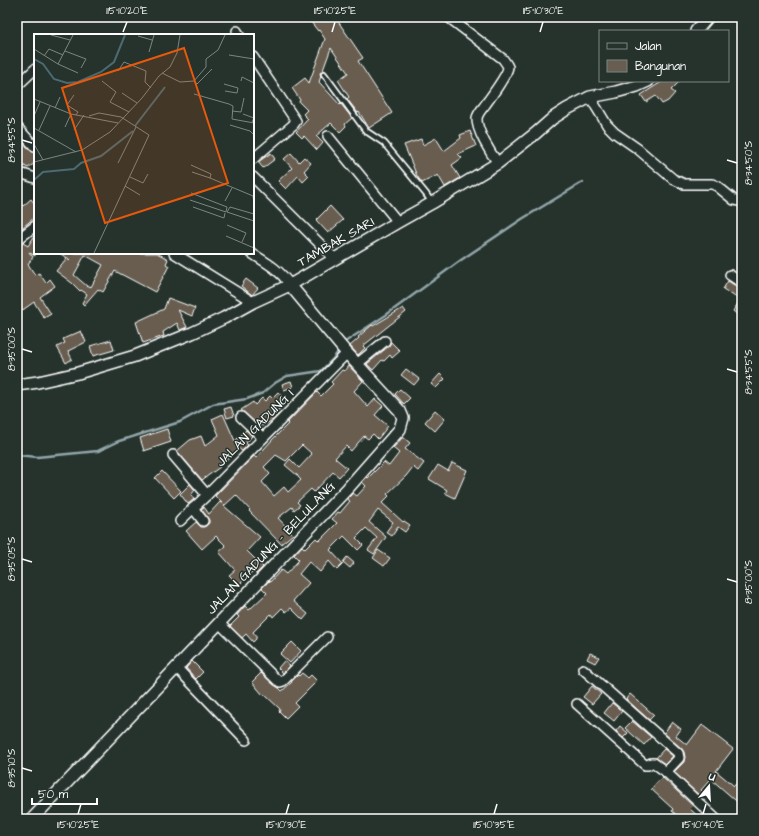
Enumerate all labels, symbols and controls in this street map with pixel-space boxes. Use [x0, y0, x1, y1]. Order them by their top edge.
text: 115°10'20"E [106, 4, 148, 18]
text: 115°10'25"E [314, 4, 356, 18]
text: 115°10'30"E [523, 4, 563, 18]
legend [599, 30, 729, 82]
inset map [34, 34, 254, 254]
text: Jalan [635, 38, 661, 55]
text: Bangunan [635, 58, 686, 76]
text: 8°34'55"S [5, 117, 19, 163]
text: 8°34'50"S [742, 140, 756, 185]
street label: TAMBAK SARI [294, 213, 378, 271]
text: 8°35'00"S [5, 326, 19, 371]
text: 8°34'55"S [742, 349, 756, 395]
street label: JALAN GADUNG I [212, 385, 298, 471]
street label: JALAN GADUNG - BELULANG [203, 478, 339, 618]
text: 8°35'05"S [5, 536, 19, 581]
text: 8°35'00"S [742, 559, 756, 604]
text: 8°35'10"S [5, 748, 19, 787]
north arrow [689, 766, 729, 806]
text: U [706, 769, 717, 785]
scale bar [32, 780, 97, 806]
text: 50 m [38, 786, 69, 803]
text: 115°10'25"E [57, 818, 99, 832]
text: 115°10'30"E [266, 818, 306, 832]
text: 115°10'35"E [473, 818, 515, 832]
text: 115°10'40"E [682, 818, 724, 832]

